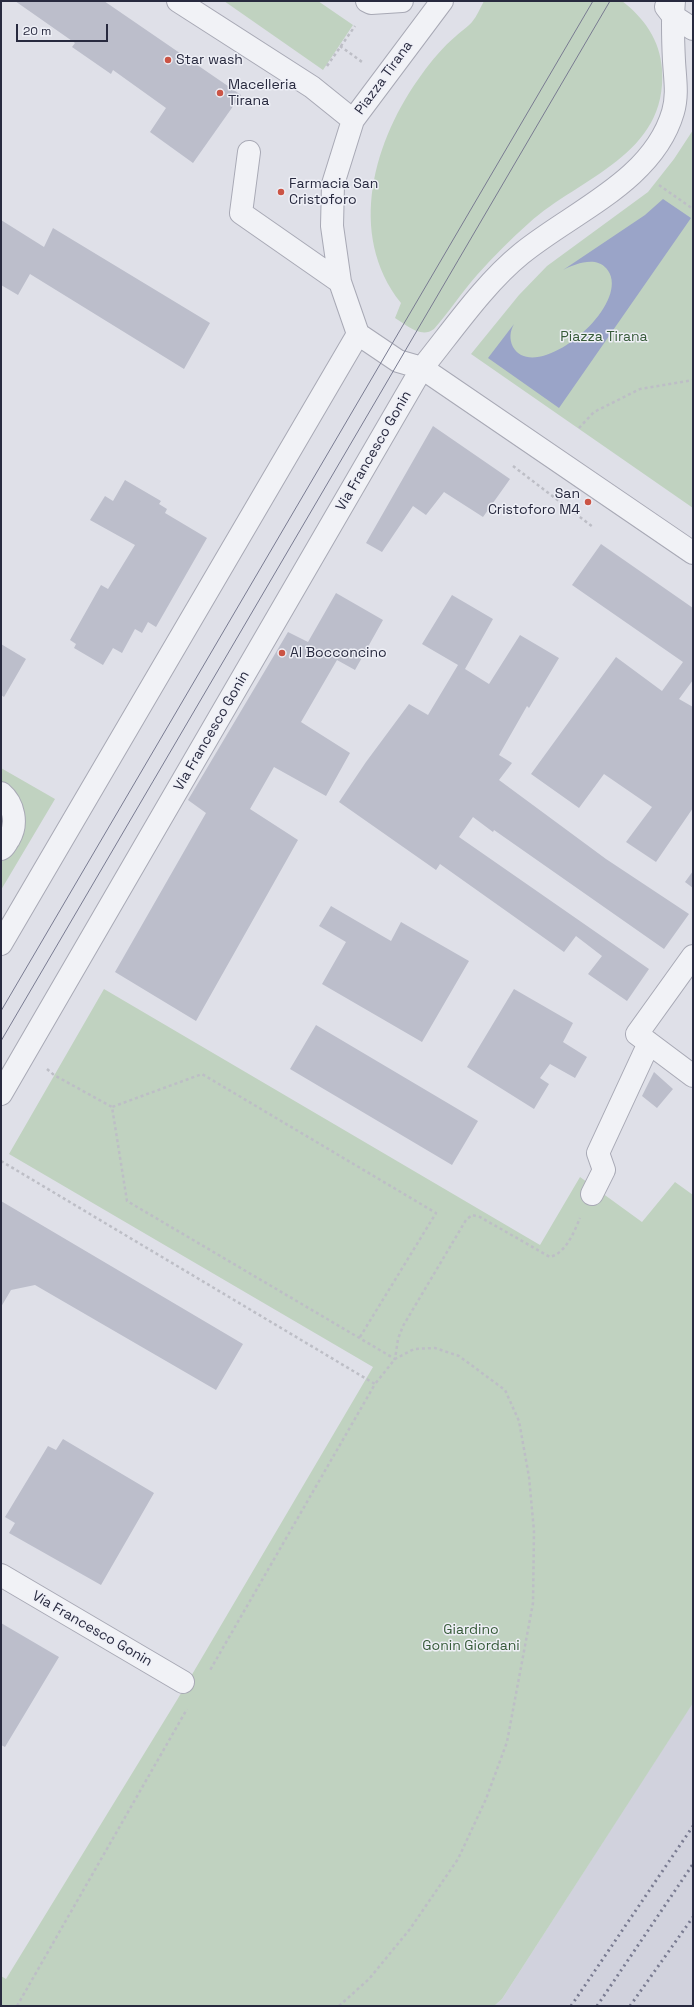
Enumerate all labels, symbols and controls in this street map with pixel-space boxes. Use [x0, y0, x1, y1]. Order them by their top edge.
scale bar [18, 16, 110, 42]
text: 20 m [23, 23, 51, 39]
street label: Piazza Tirana [352, 38, 416, 118]
place label: Star wash [176, 52, 243, 68]
marker: Star wash [163, 55, 173, 65]
place label: Macelleria Tirana [228, 77, 297, 110]
marker: Macelleria Tirana [215, 88, 225, 98]
place label: Farmacia San Cristoforo [289, 176, 378, 208]
marker: Farmacia San Cristoforo [276, 187, 286, 197]
park label: Piazza Tirana [560, 329, 648, 345]
street label: Via Francesco Gonin [333, 388, 415, 514]
place label: San Cristoforo M4 [488, 486, 580, 518]
marker: San Cristoforo M4 [583, 497, 593, 507]
place label: Al Bocconcino [290, 645, 387, 661]
marker: Al Bocconcino [277, 648, 287, 658]
street label: Via Francesco Gonin [171, 668, 253, 794]
street label: Via Francesco Gonin [29, 1588, 155, 1670]
park label: Giardino Gonin Giordani [422, 1622, 520, 1654]

